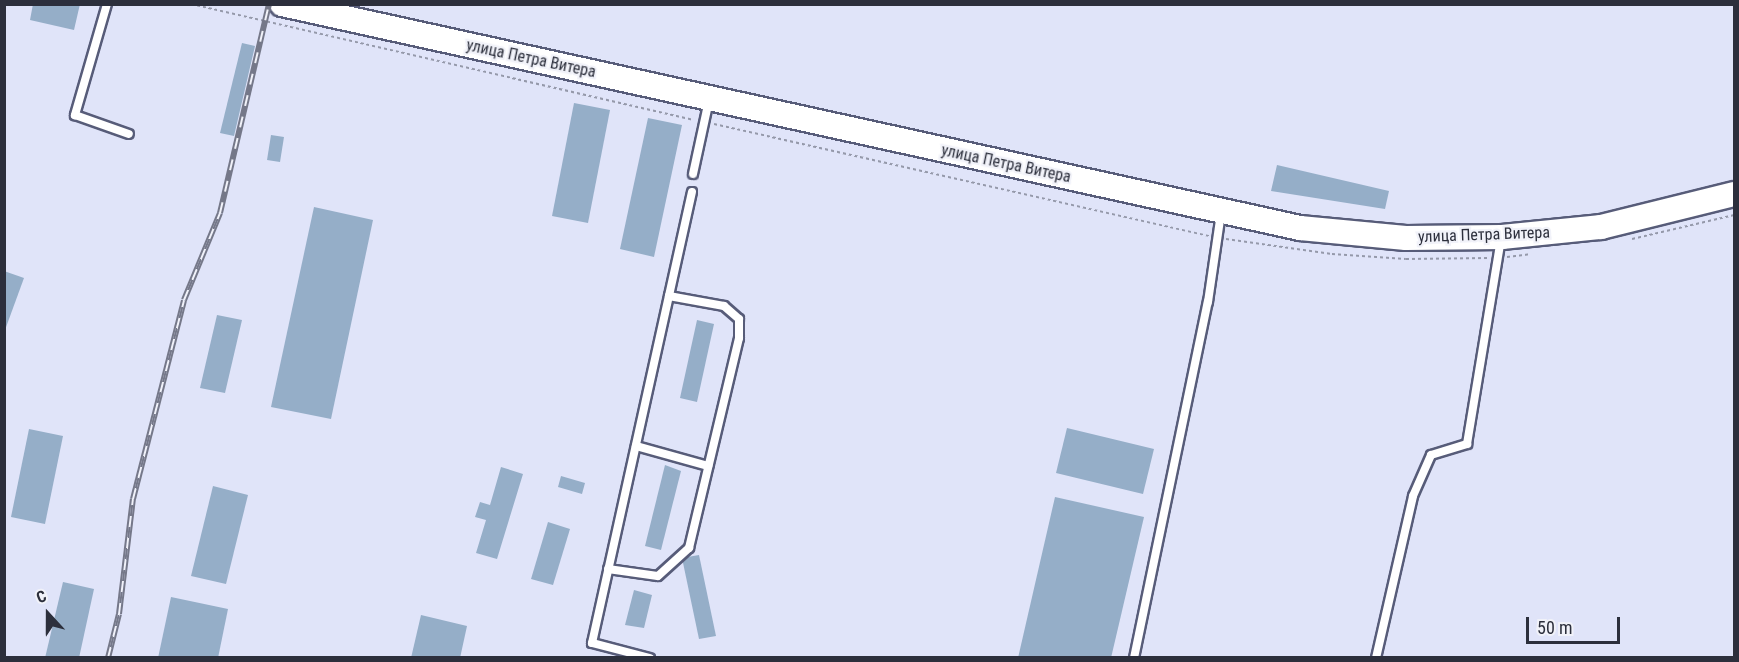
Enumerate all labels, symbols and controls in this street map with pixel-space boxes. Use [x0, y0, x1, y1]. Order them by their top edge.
street label: улица Петра Витера [465, 36, 597, 82]
street label: улица Петра Витера [940, 141, 1072, 187]
street label: улица Петра Витера [1418, 223, 1550, 247]
north arrow [18, 584, 78, 644]
text: С [34, 586, 49, 607]
scale bar [1529, 605, 1624, 643]
text: 50 m [1537, 617, 1572, 638]

